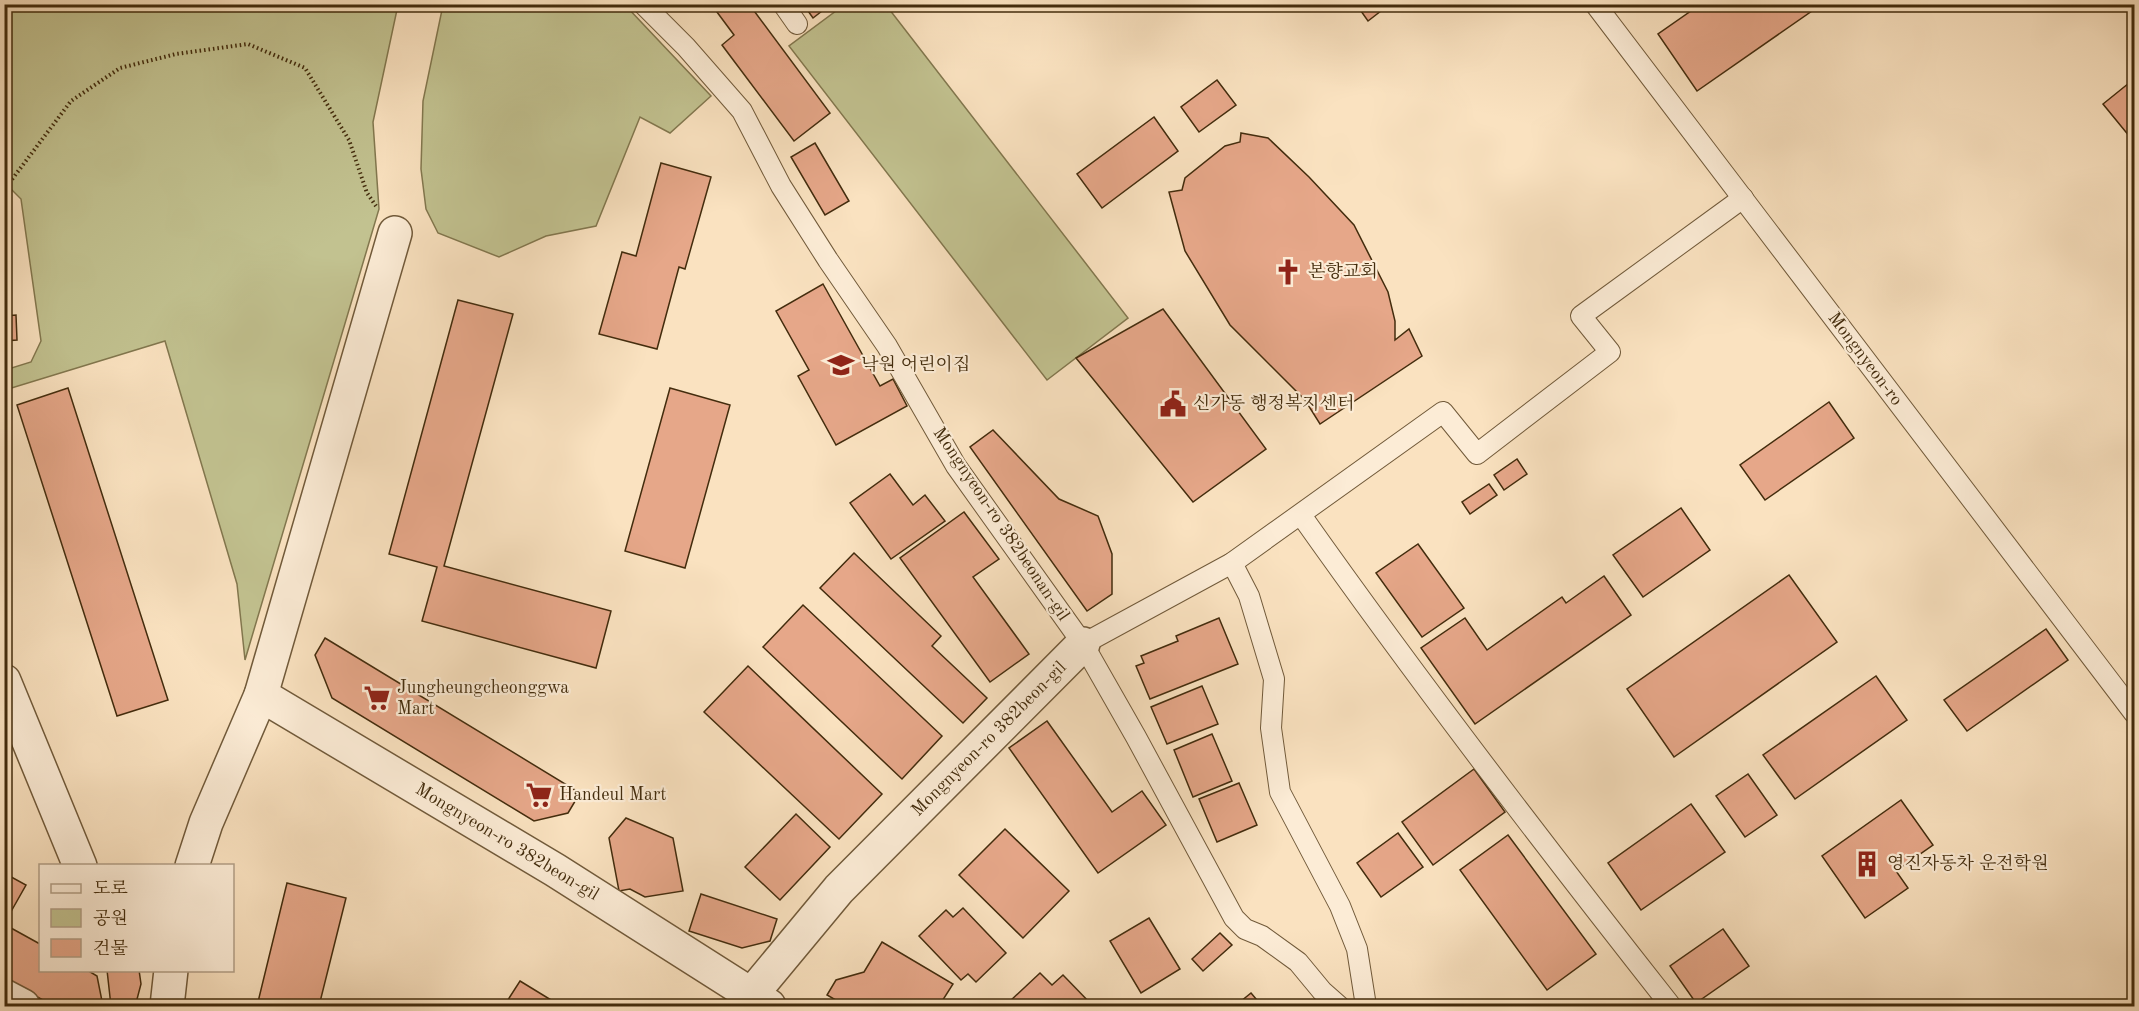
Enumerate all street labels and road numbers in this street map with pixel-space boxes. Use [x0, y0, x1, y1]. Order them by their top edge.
street label: Mongnyeon-ro [1824, 309, 1906, 409]
street label: Mongnyeon-ro 382beonan-gil [930, 424, 1073, 624]
street label: Mongnyeon-ro 382beon-gil [908, 658, 1070, 820]
street label: Mongnyeon-ro 382beon-gil [412, 780, 602, 904]

